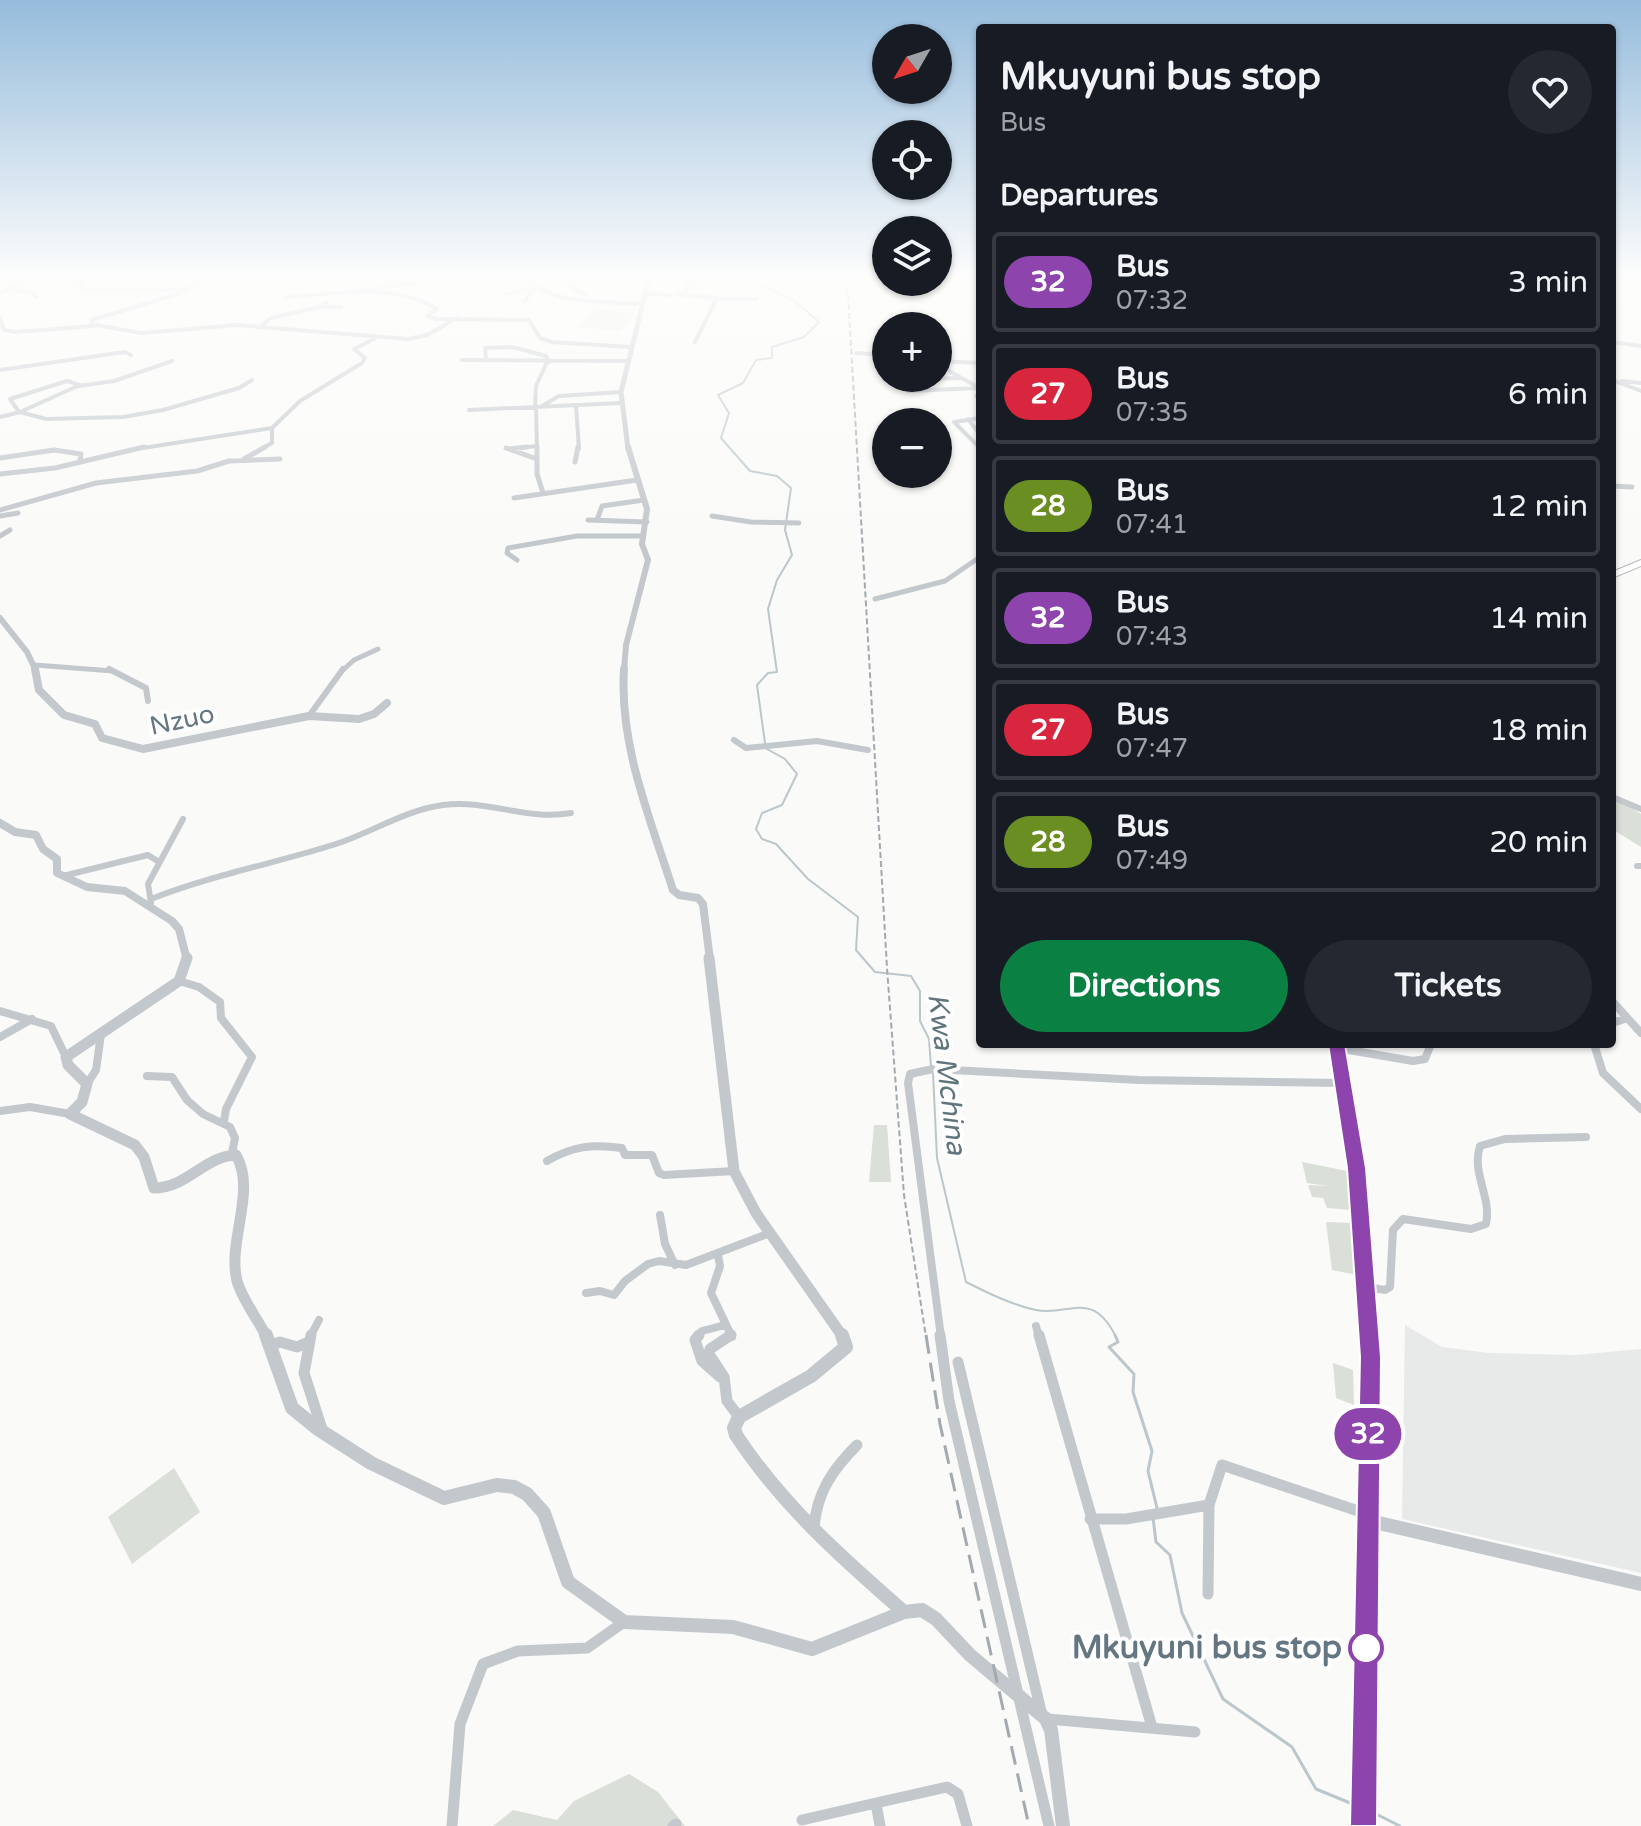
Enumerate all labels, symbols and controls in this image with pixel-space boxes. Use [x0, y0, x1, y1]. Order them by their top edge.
north arrow [872, 24, 952, 104]
map controls [872, 24, 952, 488]
button: heart [1508, 50, 1592, 134]
text: Mkuyuni bus stop [1000, 54, 1321, 100]
text: Bus [1000, 107, 1046, 138]
button: locate [872, 120, 952, 200]
text: Departures [1000, 177, 1158, 214]
button: layers [872, 216, 952, 296]
text: Bus [1116, 248, 1169, 285]
text: 3 min [1508, 264, 1588, 301]
text: 32 [1030, 265, 1066, 299]
text: 07:32 [1116, 285, 1188, 316]
button: + [872, 312, 952, 392]
text: Bus [1116, 360, 1169, 397]
text: 6 min [1508, 376, 1588, 413]
text: 27 [1030, 377, 1066, 411]
text: 07:35 [1116, 397, 1188, 428]
button: − [872, 408, 952, 488]
text: Bus [1116, 472, 1169, 509]
text: 12 min [1489, 488, 1588, 525]
text: 28 [1030, 489, 1066, 523]
text: 07:41 [1116, 509, 1188, 540]
text: Bus [1116, 584, 1169, 621]
text: 14 min [1489, 600, 1588, 637]
text: 32 [1030, 601, 1066, 635]
text: 07:43 [1116, 621, 1188, 652]
text: Bus [1116, 696, 1169, 733]
street label: Nzuo [147, 698, 217, 742]
text: 18 min [1489, 712, 1588, 749]
text: 27 [1030, 713, 1066, 747]
text: 07:47 [1116, 733, 1188, 764]
text: Bus [1116, 808, 1169, 845]
text: 20 min [1489, 824, 1588, 861]
text: 28 [1030, 825, 1066, 859]
text: 07:49 [1116, 845, 1188, 876]
button: Directions [1000, 940, 1288, 1032]
button: Tickets [1304, 940, 1592, 1032]
water label: Kwa Mchina [920, 991, 974, 1158]
line badge: 32 [1332, 1408, 1404, 1460]
text: 32 [1350, 1417, 1386, 1451]
place label: Mkuyuni bus stop [1072, 1629, 1342, 1667]
marker: Mkuyuni bus stop [1349, 1631, 1383, 1665]

